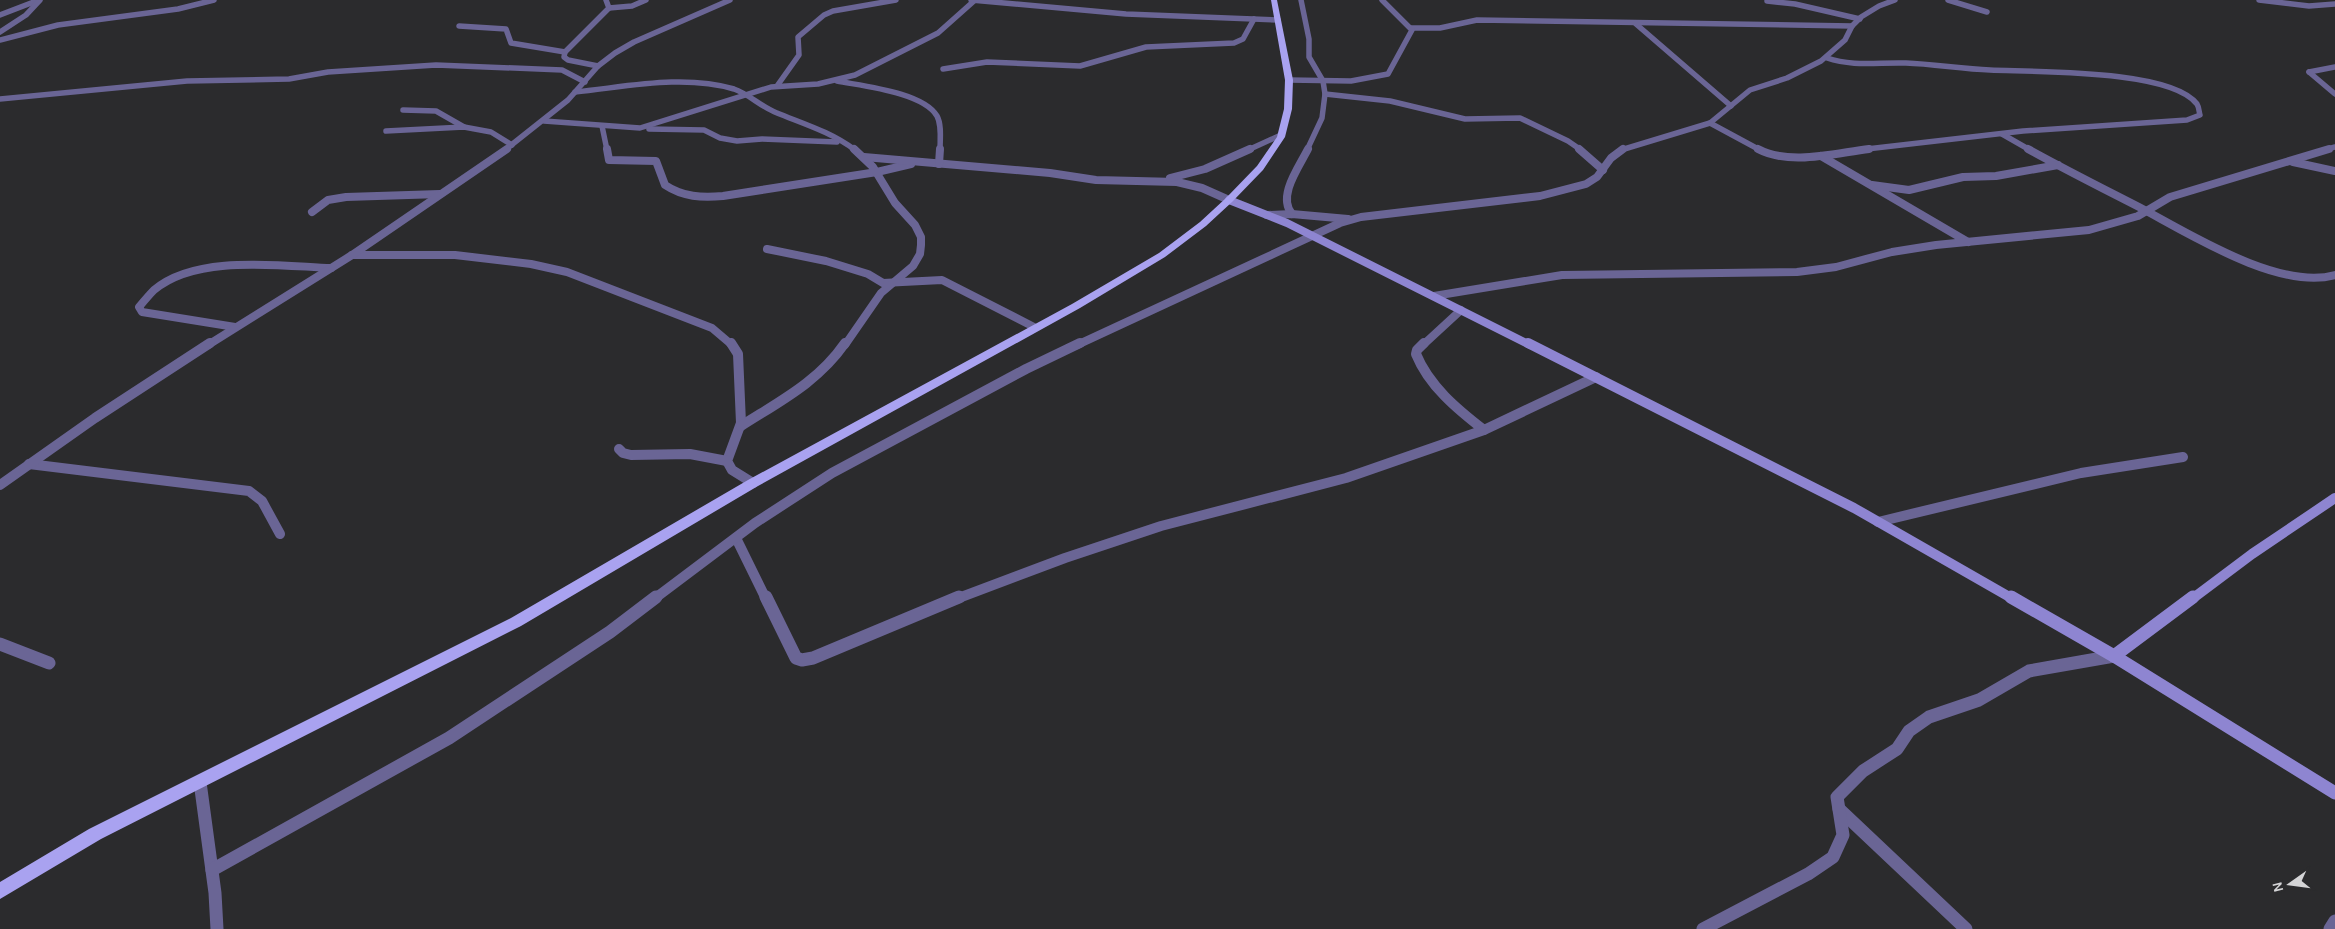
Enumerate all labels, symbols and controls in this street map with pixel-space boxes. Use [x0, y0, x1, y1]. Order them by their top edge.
north arrow [2265, 859, 2315, 909]
text: N [2268, 880, 2287, 894]

